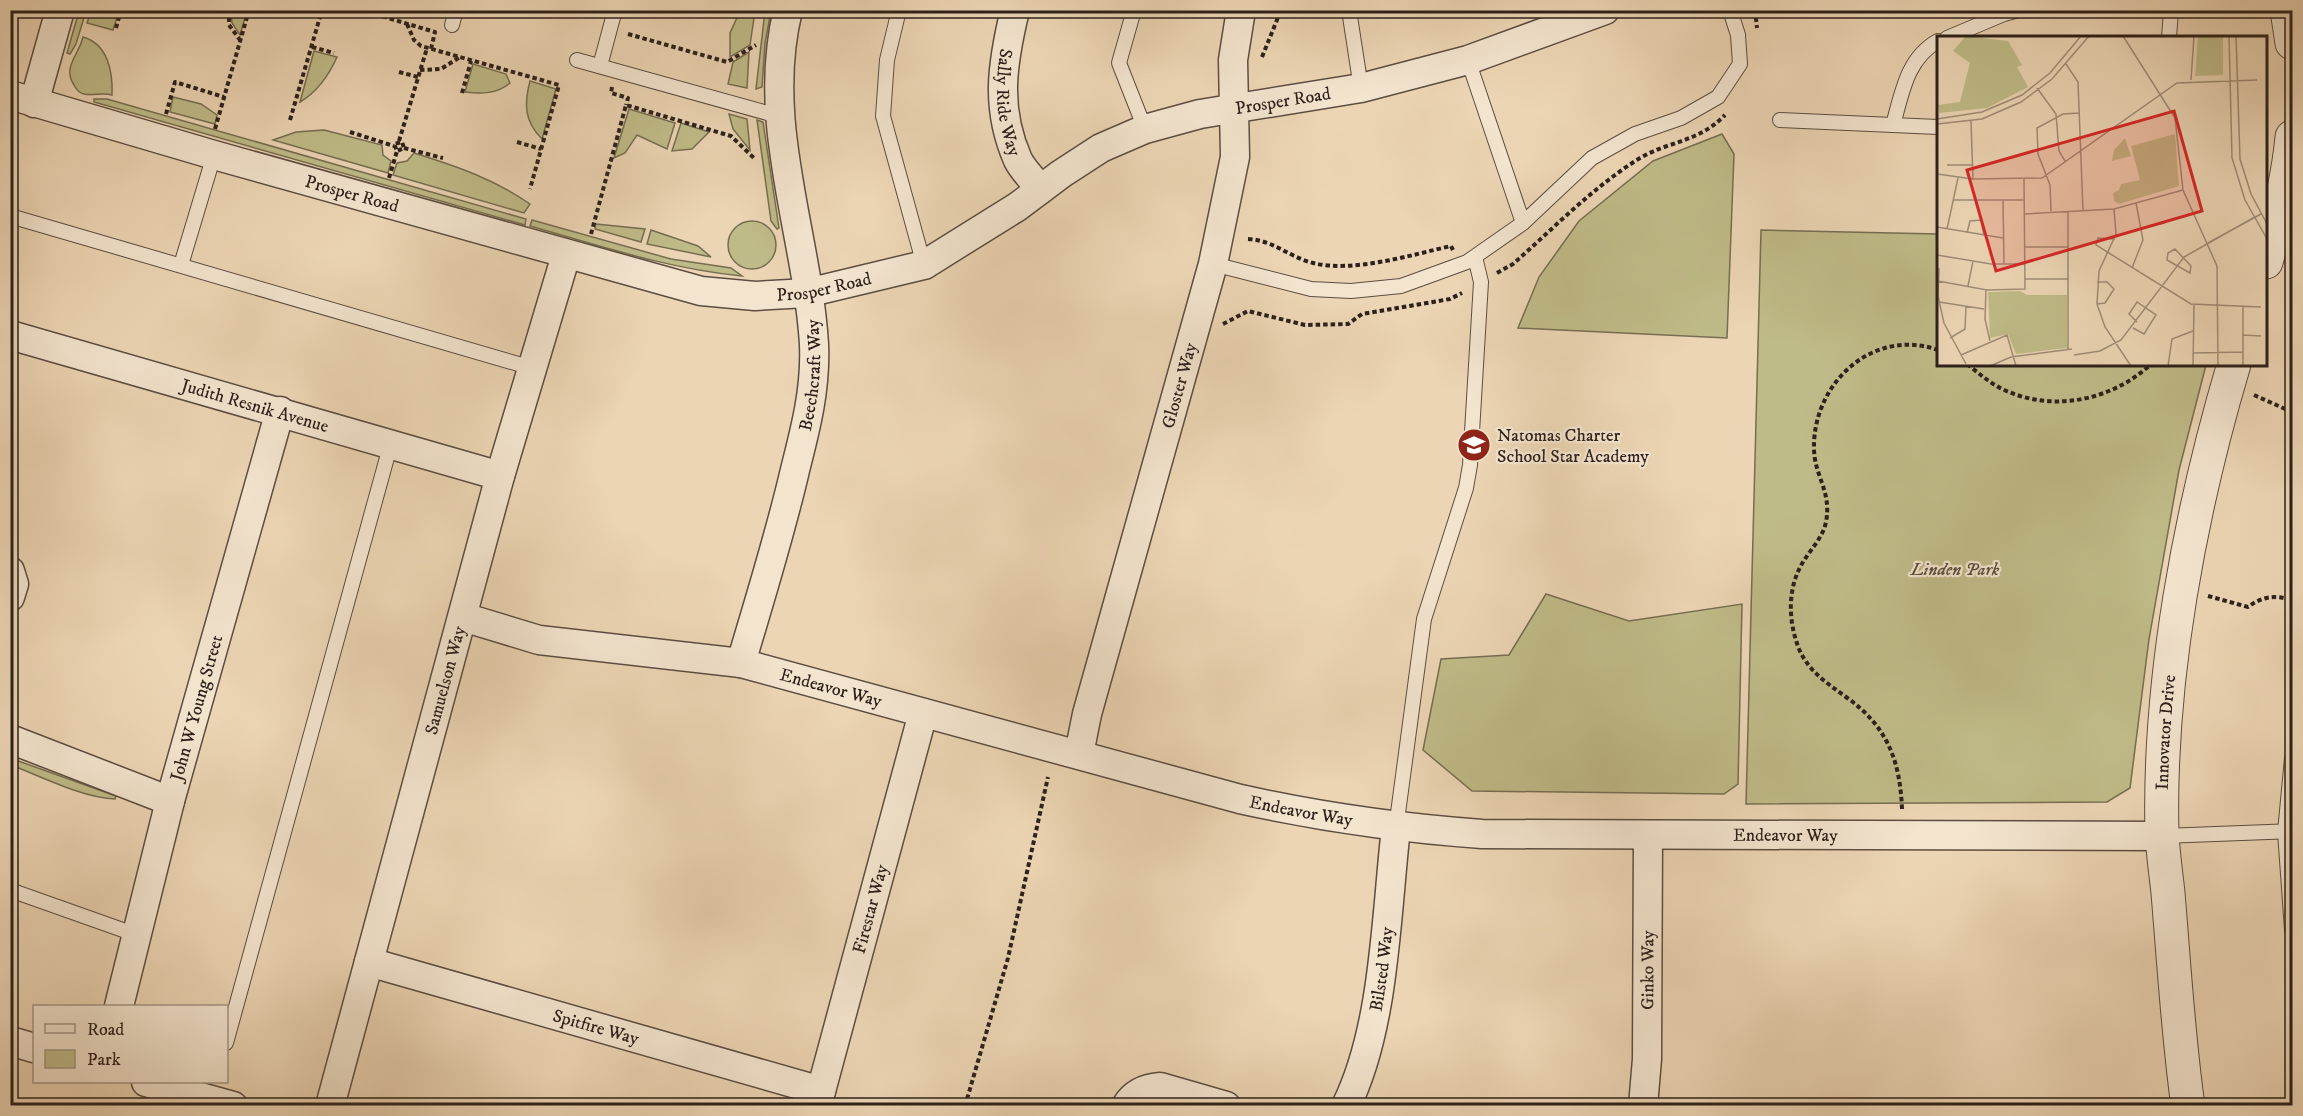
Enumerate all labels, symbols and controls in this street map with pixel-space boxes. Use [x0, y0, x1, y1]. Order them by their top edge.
inset map [1937, 36, 2267, 366]
street label: Sally Ride Way [991, 47, 1025, 160]
street label: Prosper Road [1234, 83, 1332, 120]
street label: Prosper Road [302, 171, 401, 218]
street label: Prosper Road [776, 268, 874, 307]
street label: Beechcraft Way [795, 318, 826, 433]
street label: Gloster Way [1158, 340, 1203, 431]
street label: Judith Resnik Avenue [177, 374, 331, 438]
place label: Natomas Charter School Star Academy [1497, 425, 1649, 468]
school or university icon: Natomas Charter School Star Academy [1456, 427, 1492, 463]
park label: Linden Park [1910, 559, 2000, 581]
street label: Samuelson Way [421, 623, 471, 737]
street label: John W Young Street [166, 632, 228, 786]
street label: Endeavor Way [777, 664, 885, 713]
street label: Innovator Drive [2152, 674, 2181, 790]
street label: Endeavor Way [1247, 791, 1355, 832]
street label: Endeavor Way [1733, 825, 1838, 847]
street label: Firestar Way [849, 862, 894, 956]
street label: Bilsted Way [1366, 926, 1399, 1013]
street label: Ginko Way [1637, 930, 1660, 1010]
legend [33, 1005, 228, 1083]
street label: Spitfire Way [550, 1005, 642, 1051]
text: Road [87, 1019, 124, 1041]
text: Park [87, 1049, 121, 1071]

